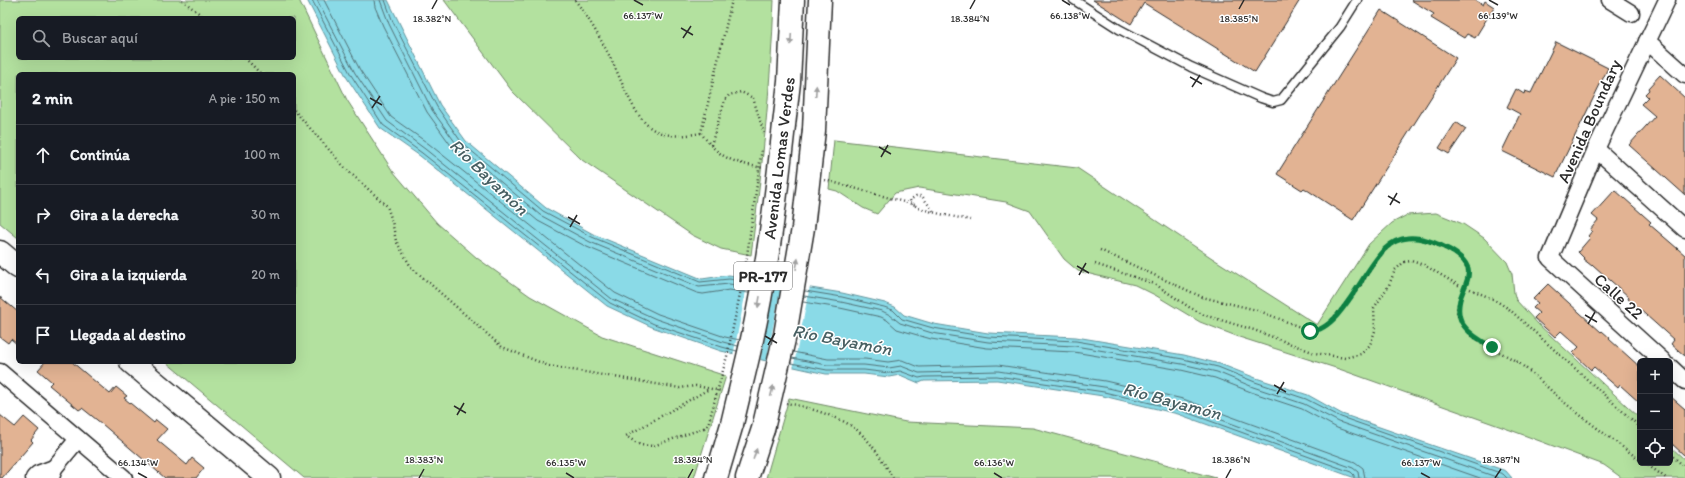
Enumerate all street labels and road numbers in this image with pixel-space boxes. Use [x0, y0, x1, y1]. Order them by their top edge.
street label: Avenida Boundary [1553, 56, 1625, 186]
street label: Avenida Lomas Verdes [759, 76, 799, 240]
road number: PR-177 [734, 262, 792, 290]
street label: Calle 22 [1590, 269, 1648, 323]

